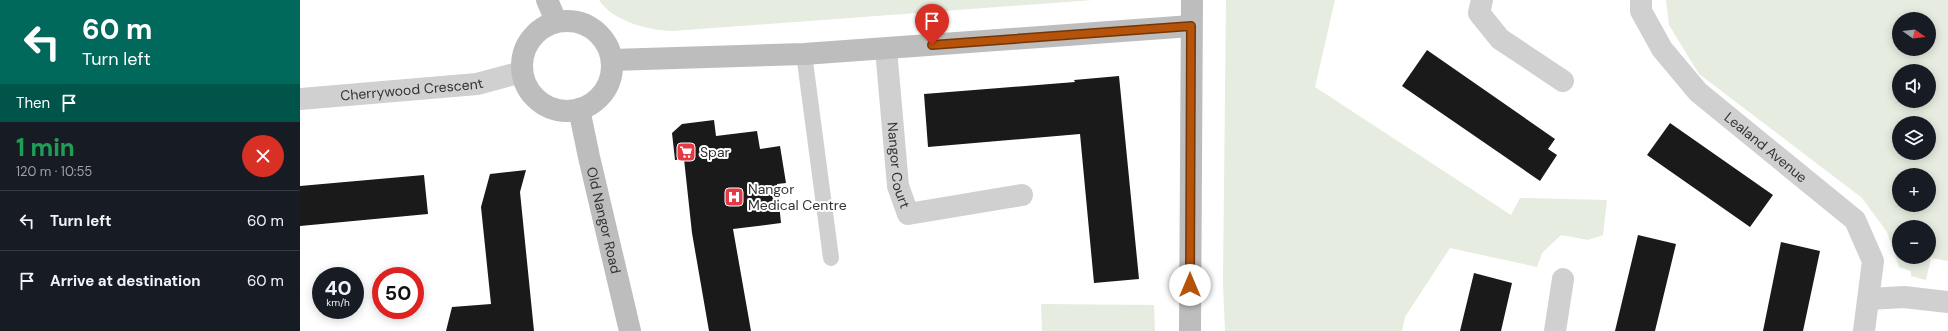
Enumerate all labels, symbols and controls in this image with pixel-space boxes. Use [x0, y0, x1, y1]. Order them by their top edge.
pin [915, 4, 949, 45]
icon: arrive [921, 10, 943, 32]
text: 60 m [82, 11, 152, 48]
north arrow [1892, 12, 1936, 56]
map controls [1892, 12, 1936, 264]
icon: left [16, 16, 68, 68]
text: Turn left [82, 47, 151, 71]
button: sound [1892, 64, 1936, 108]
street label: Cherrywood Crescent [339, 74, 485, 105]
icon: arrive [58, 92, 80, 114]
text: Then [16, 93, 50, 113]
street label: Lealand Avenue [1721, 108, 1811, 186]
button: layers [1892, 116, 1936, 160]
street label: Nangor Court [883, 121, 914, 211]
text: 1 min [16, 132, 75, 163]
button: close [242, 135, 284, 177]
supermarket icon: Spar [675, 141, 697, 163]
place label: Spar [700, 143, 730, 161]
text: 120 m · 10:55 [16, 163, 92, 180]
street label: Old Nangor Road [583, 165, 625, 275]
button: + [1892, 168, 1936, 212]
place label: Nangor Medical Centre [748, 180, 847, 214]
hospital icon: Nangor Medical Centre [723, 186, 745, 208]
icon: left [16, 210, 38, 232]
text: Turn left [50, 211, 111, 231]
text: 60 m [247, 211, 284, 231]
button: − [1892, 220, 1936, 264]
position arrow [1169, 264, 1211, 306]
speed limit sign: 50 [372, 267, 424, 319]
icon: arrive [16, 270, 38, 292]
text: Arrive at destination [50, 271, 201, 291]
text: 60 m [247, 271, 284, 291]
text: 40 [324, 275, 352, 301]
text: km/h [326, 296, 350, 309]

